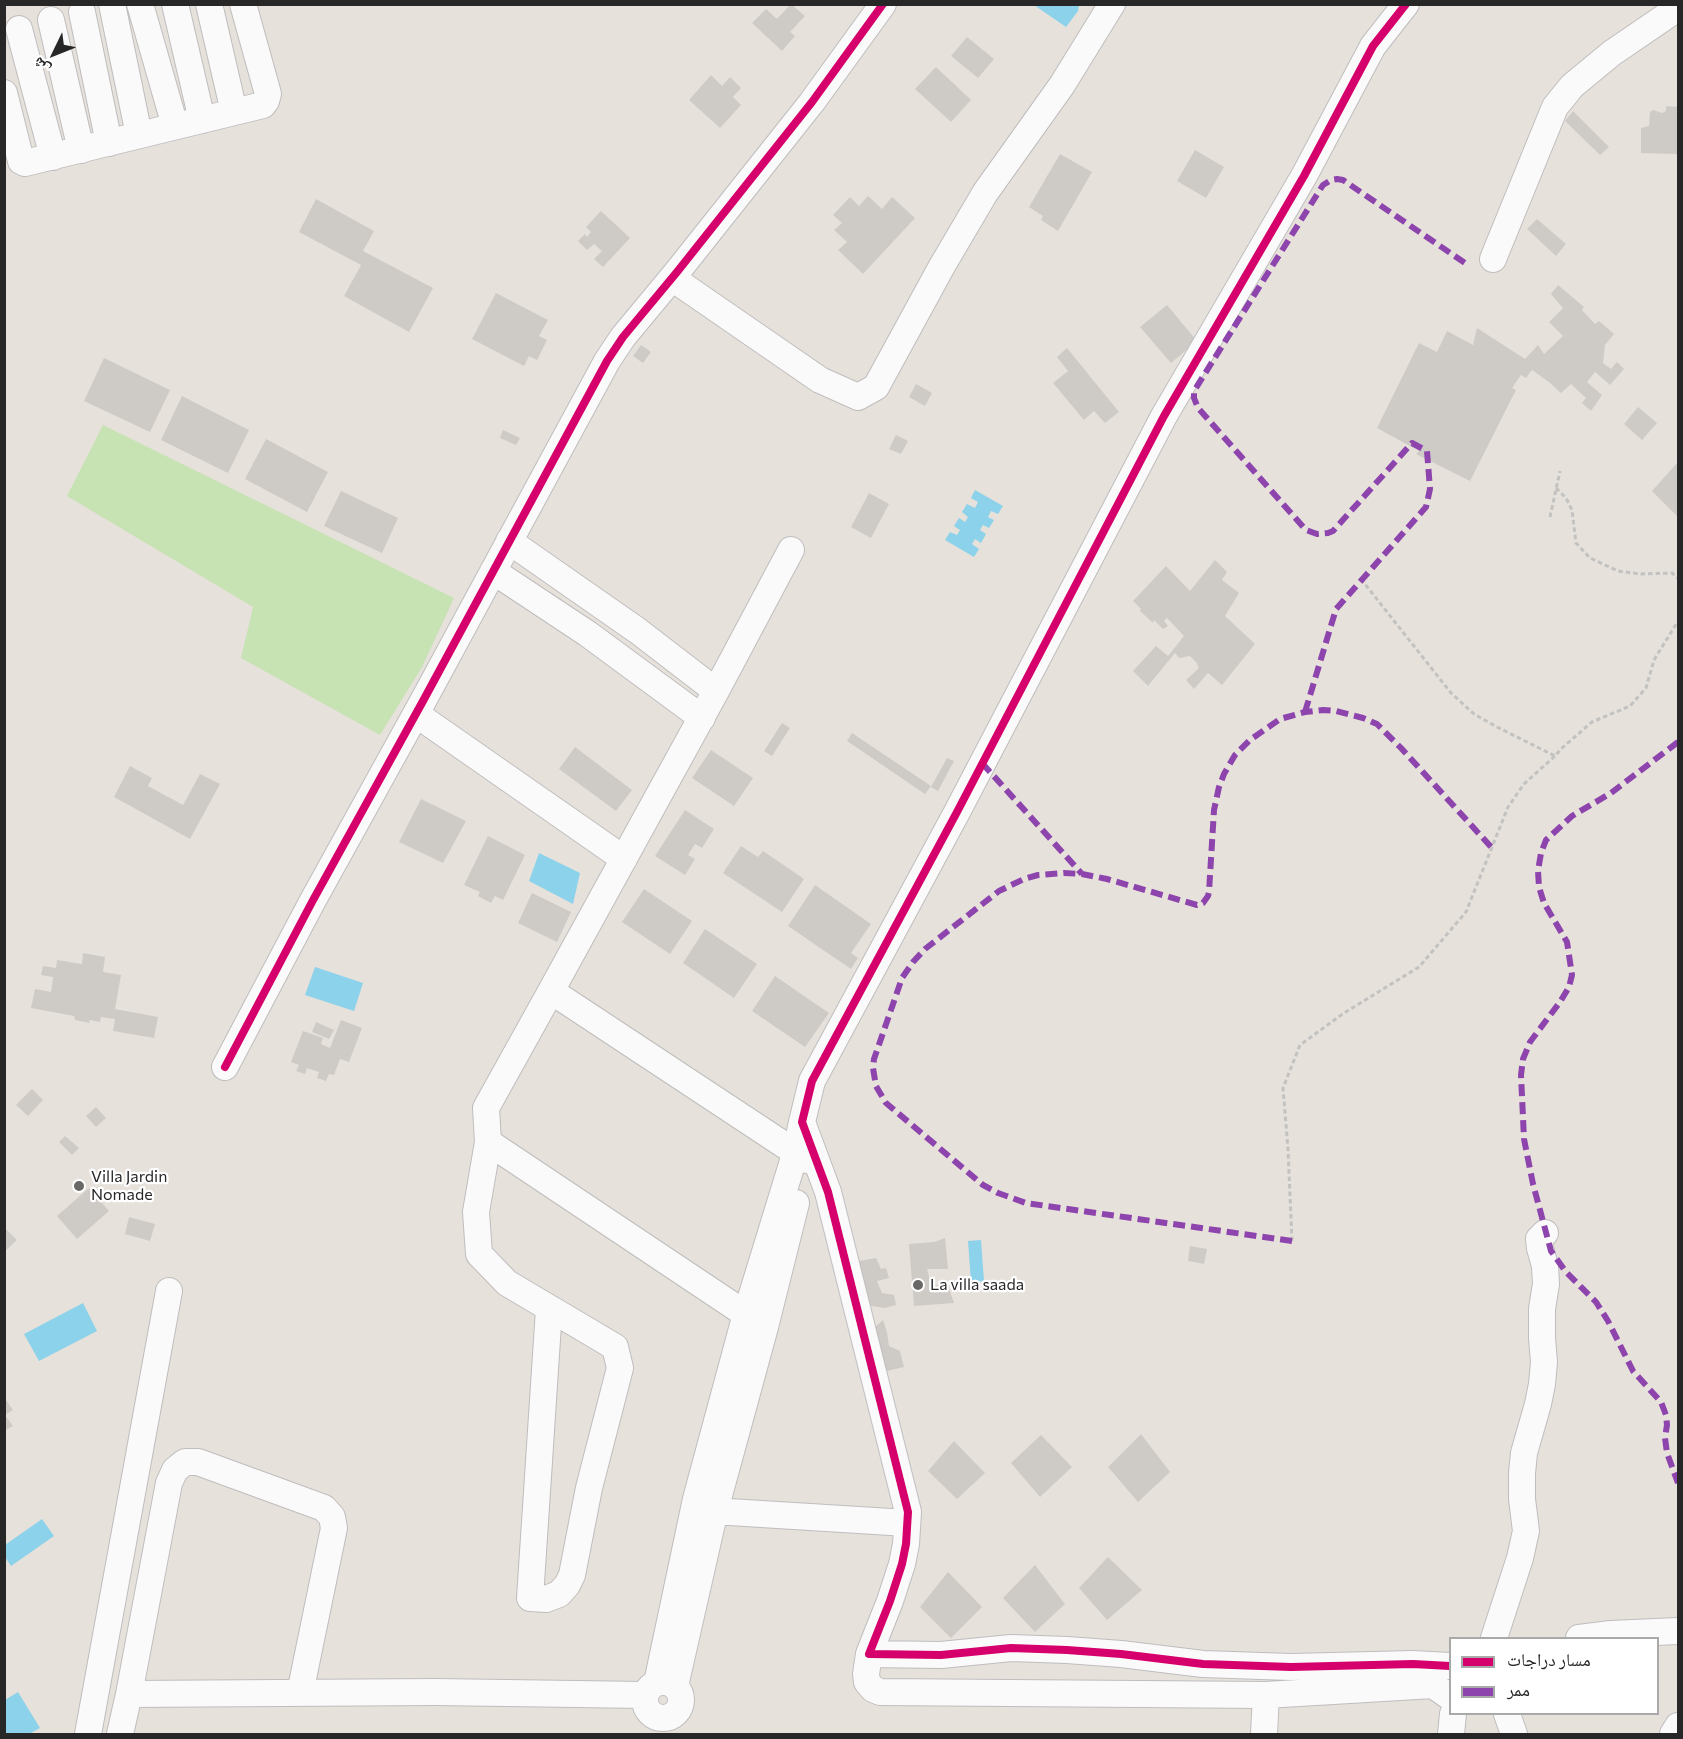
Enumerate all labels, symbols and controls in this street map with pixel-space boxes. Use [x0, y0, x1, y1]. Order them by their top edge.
north arrow [24, 24, 84, 84]
text: ش [28, 54, 53, 79]
place label: Villa Jardin Nomade [91, 1167, 167, 1205]
marker: Villa Jardin Nomade [72, 1179, 86, 1193]
place label: La villa saada [930, 1275, 1024, 1295]
marker: La villa saada [911, 1278, 925, 1292]
legend [1449, 1637, 1659, 1715]
text: مسار دراجات [1507, 1648, 1591, 1670]
text: ممر [1507, 1678, 1530, 1700]

